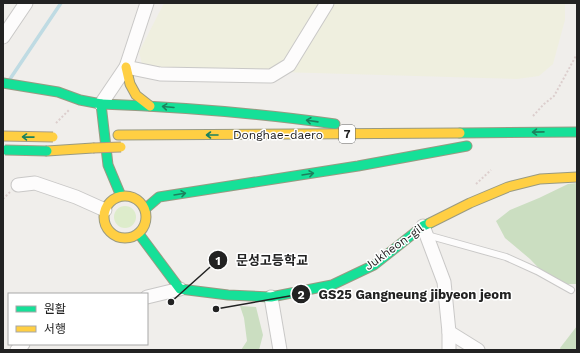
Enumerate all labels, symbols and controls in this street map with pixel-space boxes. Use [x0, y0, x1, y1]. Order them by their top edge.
one-way arrow [162, 104, 175, 111]
one-way arrow [306, 117, 319, 125]
road number: 7 [339, 125, 355, 143]
street label: Donghae-daero [233, 128, 323, 142]
one-way arrow [532, 128, 545, 136]
one-way arrow [206, 131, 219, 139]
one-way arrow [22, 133, 35, 141]
one-way arrow [301, 170, 314, 178]
one-way arrow [173, 190, 186, 198]
street label: Jukheon-gil [362, 221, 426, 273]
callout: 문성고등학교 [208, 248, 316, 273]
text: 문성고등학교 [236, 253, 308, 268]
text: 1 [215, 254, 221, 268]
callout: GS25 Gangneung jibyeon jeom [291, 282, 519, 307]
text: GS25 Gangneung jibyeon jeom [319, 287, 511, 302]
text: 2 [297, 288, 305, 302]
legend [8, 293, 148, 345]
text: 원활 [44, 302, 66, 316]
text: 서행 [44, 322, 66, 336]

